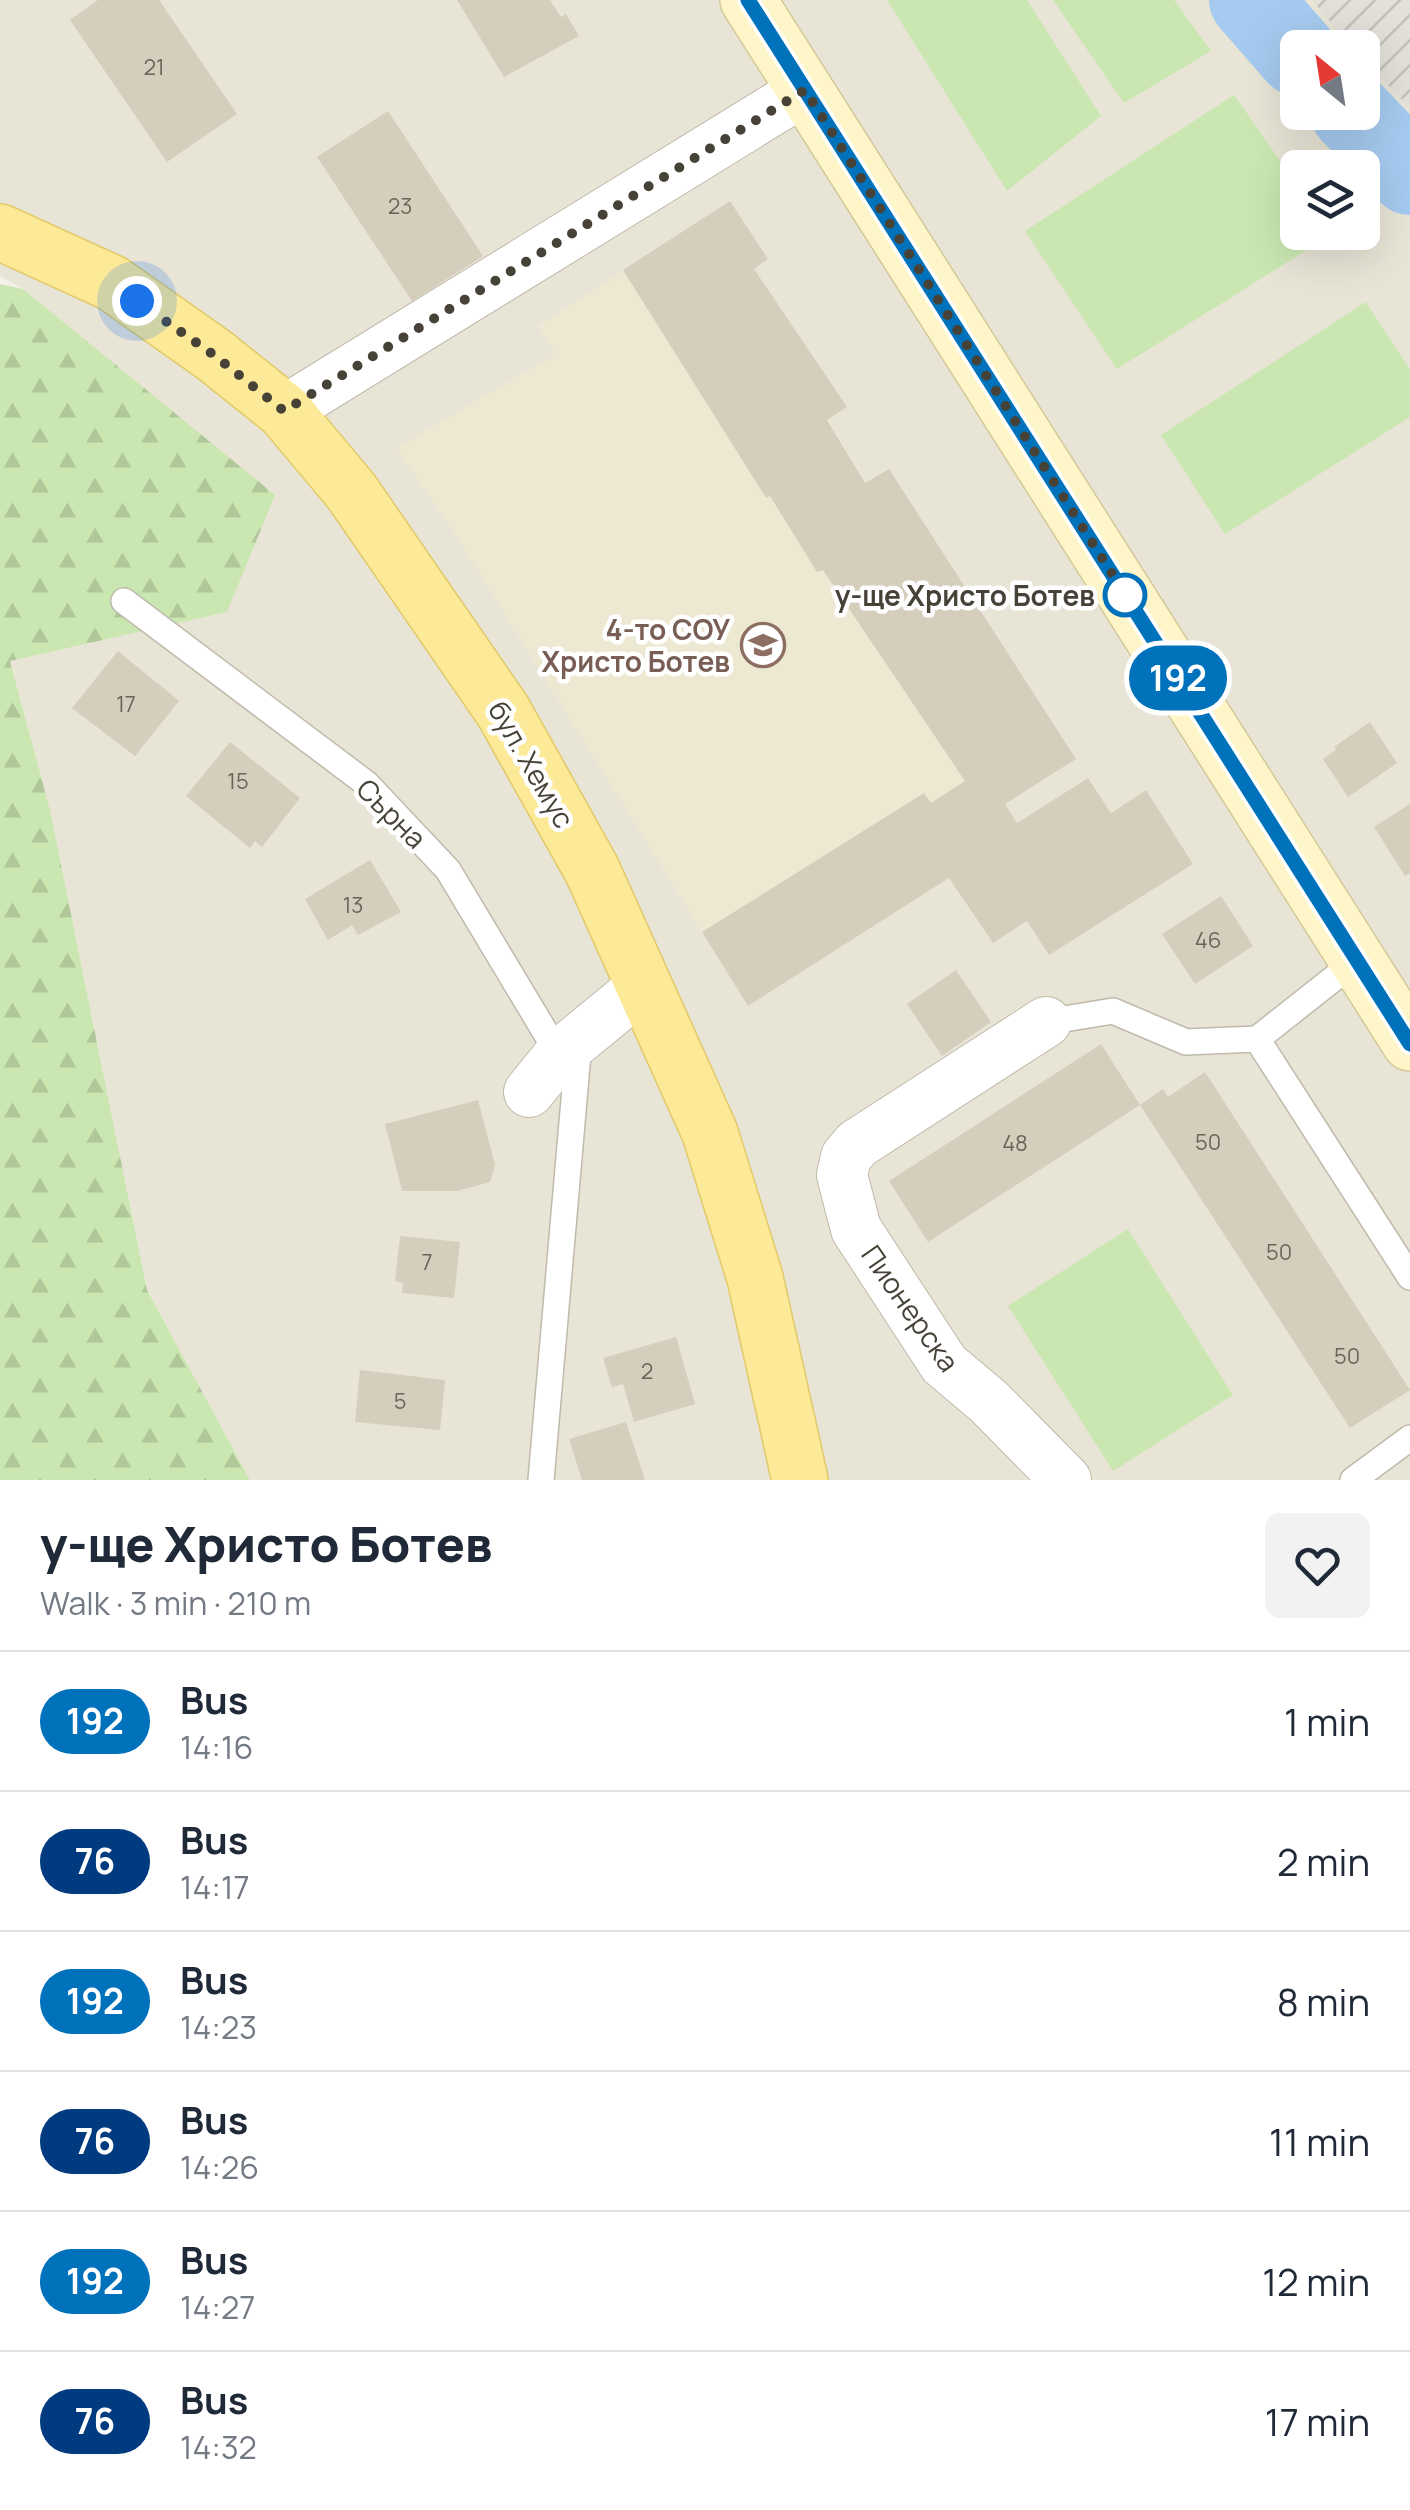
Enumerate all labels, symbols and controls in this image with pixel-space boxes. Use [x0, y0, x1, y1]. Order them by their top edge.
north arrow [1280, 30, 1380, 130]
map controls [1280, 30, 1380, 250]
house number: 21 [143, 52, 165, 82]
button: layers [1280, 150, 1380, 250]
house number: 23 [388, 191, 412, 221]
your location [112, 276, 162, 326]
marker: у-ще Христо Ботев [1104, 574, 1146, 616]
place label: у-ще Христо Ботев [835, 576, 1095, 614]
place label: 4-то СОУ Христо Ботев [542, 610, 730, 680]
school or university icon: 4-то СОУ Христо Ботев [740, 622, 786, 668]
line badge: 192 [1120, 646, 1236, 710]
text: 192 [1149, 654, 1207, 702]
house number: 17 [116, 689, 136, 719]
street label: бул. Хемус [480, 694, 584, 834]
house number: 15 [227, 766, 249, 796]
street label: Сърна [349, 770, 435, 856]
house number: 13 [343, 890, 363, 920]
house number: 46 [1195, 925, 1221, 955]
house number: 50 [1195, 1127, 1221, 1157]
house number: 48 [1002, 1128, 1028, 1158]
street label: Пионерска [853, 1237, 969, 1379]
house number: 50 [1266, 1237, 1292, 1267]
house number: 7 [421, 1247, 433, 1277]
house number: 50 [1334, 1341, 1360, 1371]
house number: 2 [641, 1356, 653, 1386]
house number: 5 [394, 1386, 406, 1416]
text: у-ще Христо Ботев [40, 1511, 492, 1576]
button: heart [1265, 1513, 1370, 1618]
text: Walk · 3 min · 210 m [40, 1581, 311, 1625]
text: Bus [180, 1673, 248, 1725]
text: 1 min [1284, 1695, 1370, 1747]
text: 192 [66, 1697, 124, 1745]
text: 14:16 [180, 1725, 253, 1769]
text: Bus [180, 1813, 248, 1865]
text: 2 min [1277, 1835, 1370, 1887]
text: 76 [75, 1837, 115, 1885]
text: 14:17 [180, 1865, 249, 1909]
text: Bus [180, 1953, 248, 2005]
text: 8 min [1277, 1975, 1370, 2027]
text: 192 [66, 1977, 124, 2025]
text: 14:23 [180, 2005, 257, 2049]
text: Bus [180, 2093, 248, 2145]
text: 11 min [1269, 2115, 1370, 2167]
text: 76 [75, 2117, 115, 2165]
text: 14:26 [180, 2145, 259, 2189]
text: Bus [180, 2233, 248, 2285]
text: 12 min [1262, 2255, 1370, 2307]
text: 192 [66, 2257, 124, 2305]
text: 14:27 [180, 2285, 255, 2329]
text: Bus [180, 2373, 248, 2425]
text: 17 min [1265, 2395, 1370, 2447]
text: 76 [75, 2397, 115, 2445]
text: 14:32 [180, 2425, 257, 2469]

